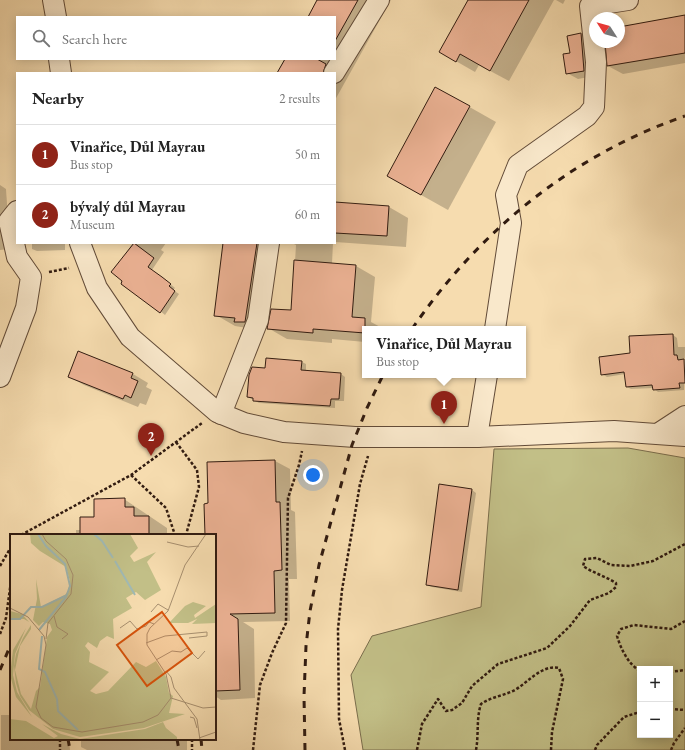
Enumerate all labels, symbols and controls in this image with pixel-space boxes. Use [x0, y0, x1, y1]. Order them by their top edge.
north arrow [589, 12, 625, 48]
search box [16, 16, 336, 60]
icon: search [30, 27, 52, 49]
text: Search here [62, 29, 127, 48]
text: Nearby [32, 87, 84, 109]
text: 2 results [279, 90, 320, 107]
text: Vinařice, Důl Mayrau [70, 137, 205, 156]
text: 1 [42, 146, 48, 163]
text: 50 m [295, 146, 320, 163]
text: Bus stop [70, 156, 113, 173]
text: bývalý důl Mayrau [70, 197, 186, 216]
text: 2 [42, 206, 48, 223]
text: 60 m [295, 206, 320, 223]
text: Museum [70, 216, 115, 233]
popup [362, 326, 526, 378]
text: Vinařice, Důl Mayrau [376, 334, 512, 353]
text: Bus stop [376, 353, 419, 370]
pin: 1 [431, 391, 457, 424]
pin: 2 [138, 423, 164, 456]
your location [303, 465, 323, 485]
inset map [10, 534, 216, 740]
map controls [637, 666, 673, 738]
button: + [637, 666, 673, 702]
button: − [637, 702, 673, 738]

